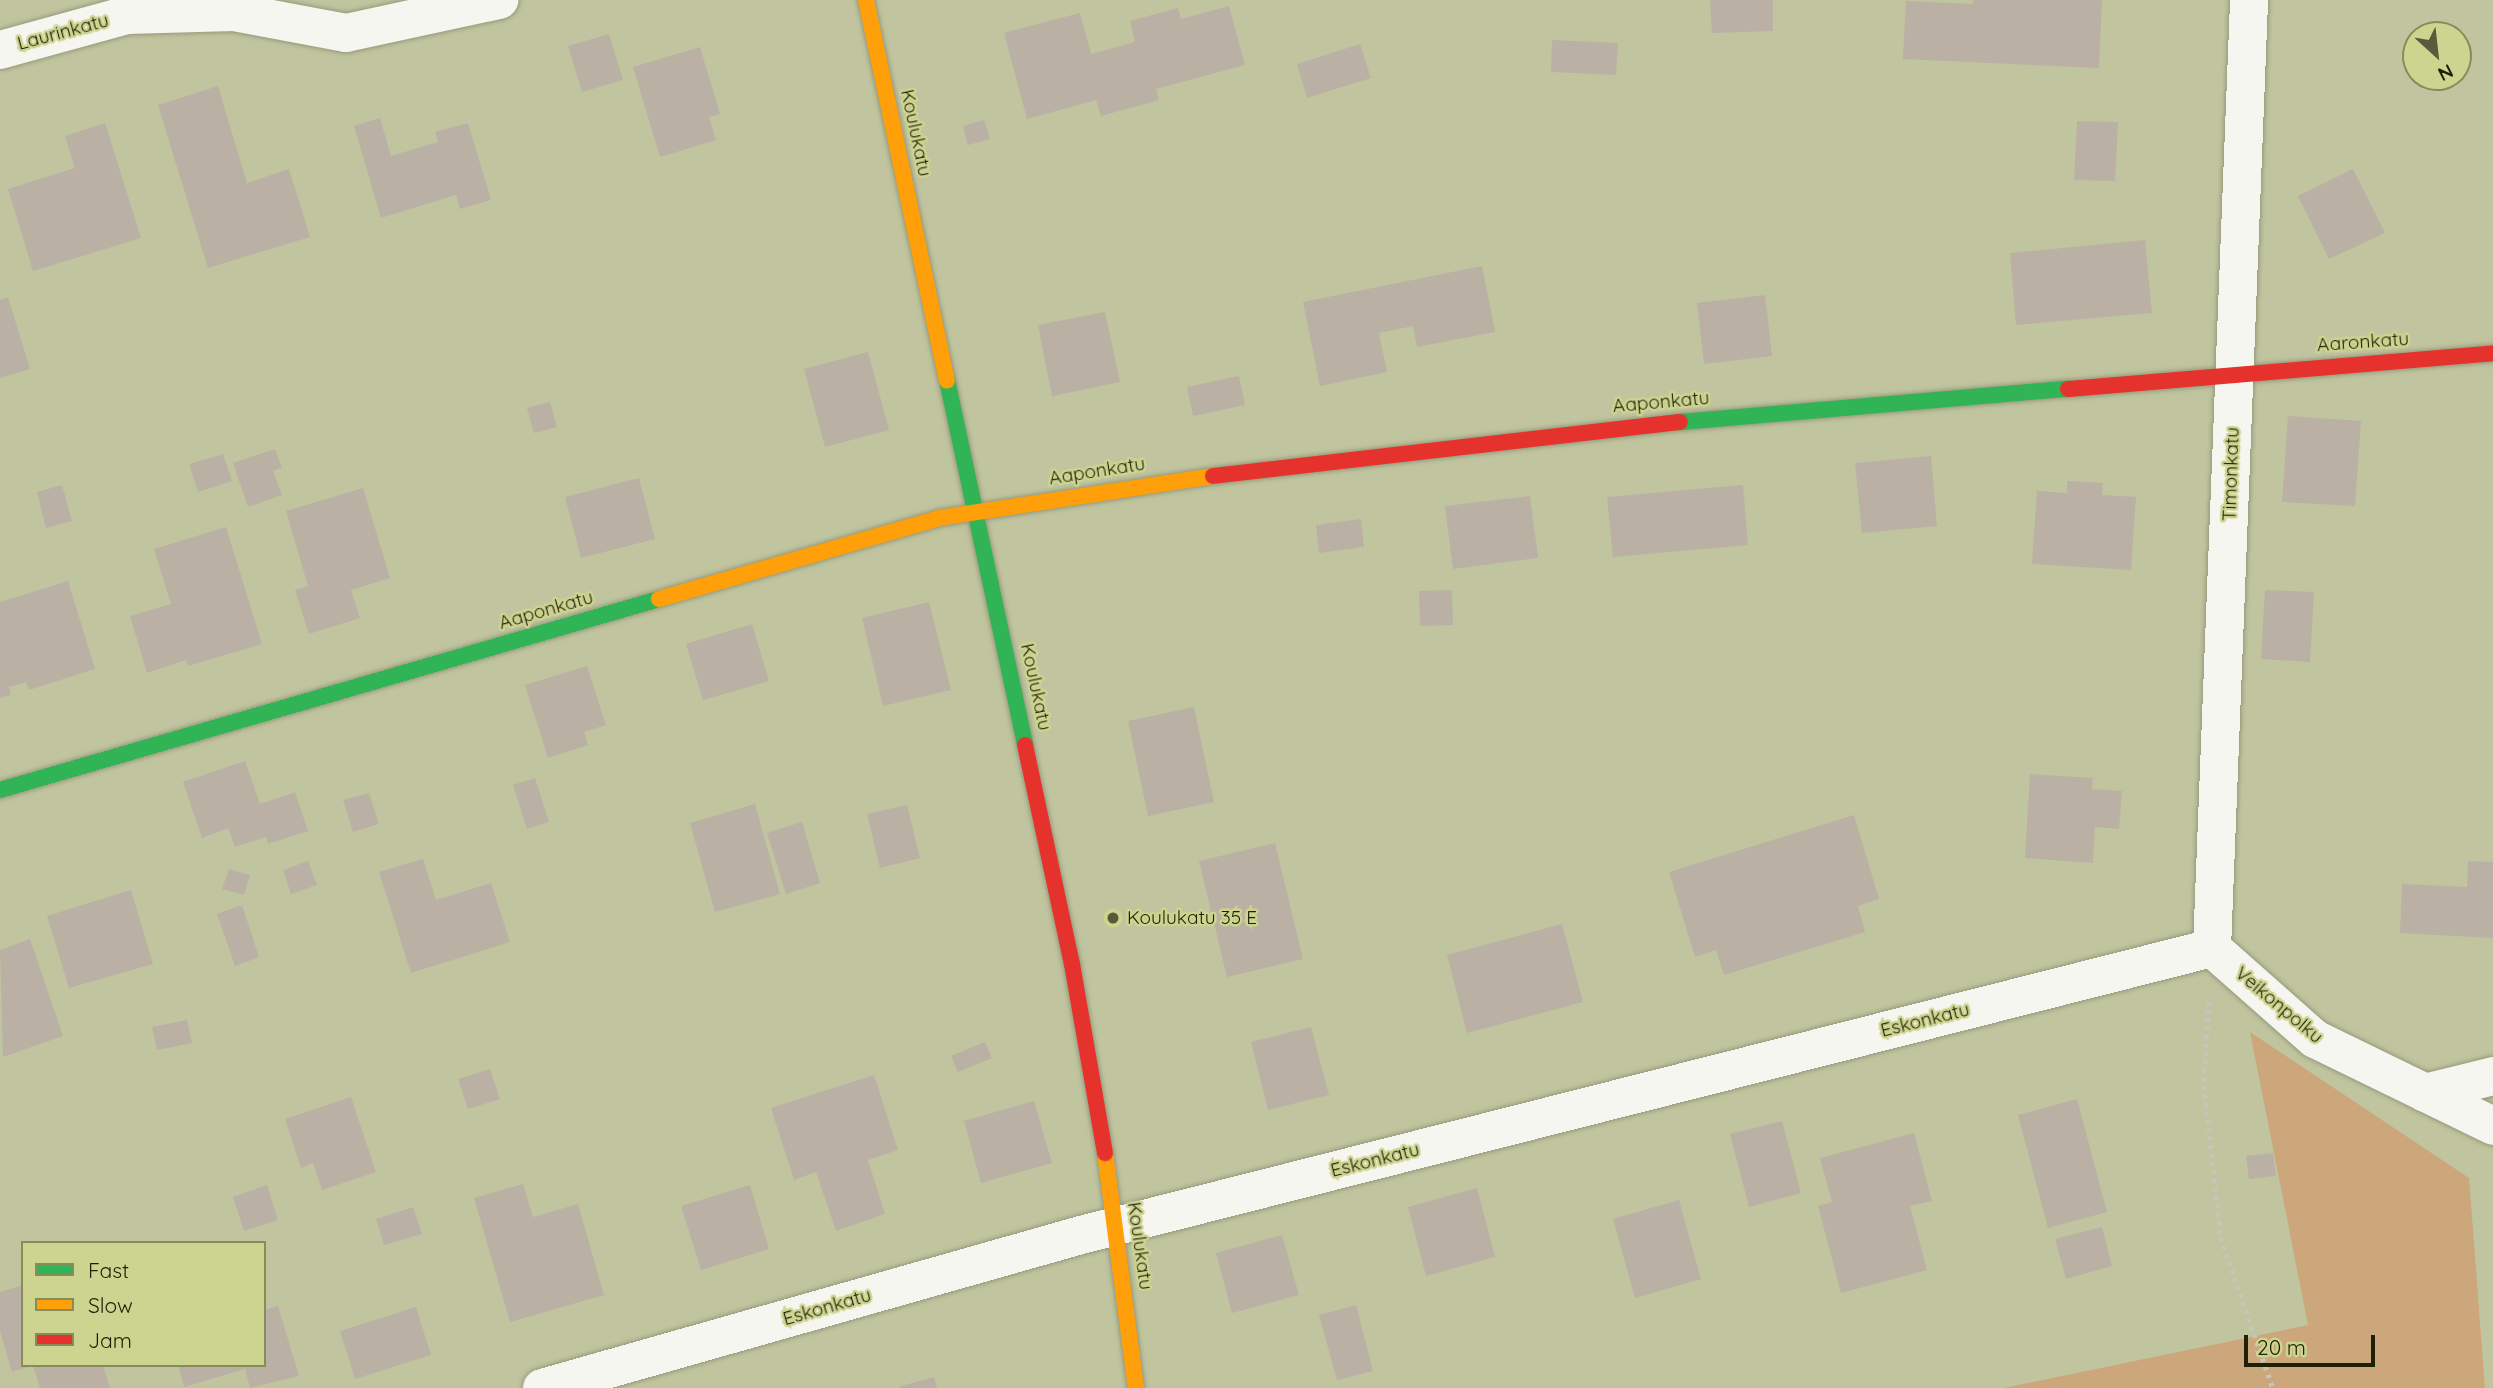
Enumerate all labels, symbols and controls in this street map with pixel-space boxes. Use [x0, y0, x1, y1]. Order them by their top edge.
street label: Laurinkatu [15, 9, 111, 55]
north arrow [2402, 21, 2472, 91]
text: N [2434, 59, 2457, 87]
street label: Koulukatu [896, 87, 936, 179]
street label: Aaronkatu [2316, 327, 2410, 357]
street label: Aaponkatu [1612, 386, 1710, 418]
street label: Timonkatu [2218, 427, 2244, 521]
street label: Aaponkatu [1047, 452, 1147, 490]
street label: Aaponkatu [496, 586, 596, 634]
street label: Koulukatu [1016, 641, 1056, 733]
place label: Koulukatu 35 E [1127, 907, 1257, 929]
marker: Koulukatu 35 E [1105, 910, 1121, 926]
street label: Veikonpolku [2231, 962, 2327, 1048]
street label: Eskonkatu [1878, 998, 1972, 1042]
street label: Eskonkatu [1328, 1138, 1422, 1182]
street label: Koulukatu [1123, 1201, 1157, 1291]
legend [21, 1241, 266, 1367]
text: Fast [88, 1257, 129, 1283]
street label: Eskonkatu [780, 1284, 874, 1330]
text: Slow [88, 1292, 133, 1318]
scale bar [2248, 1322, 2379, 1366]
text: Jam [88, 1327, 132, 1353]
text: 20 m [2257, 1334, 2306, 1360]

